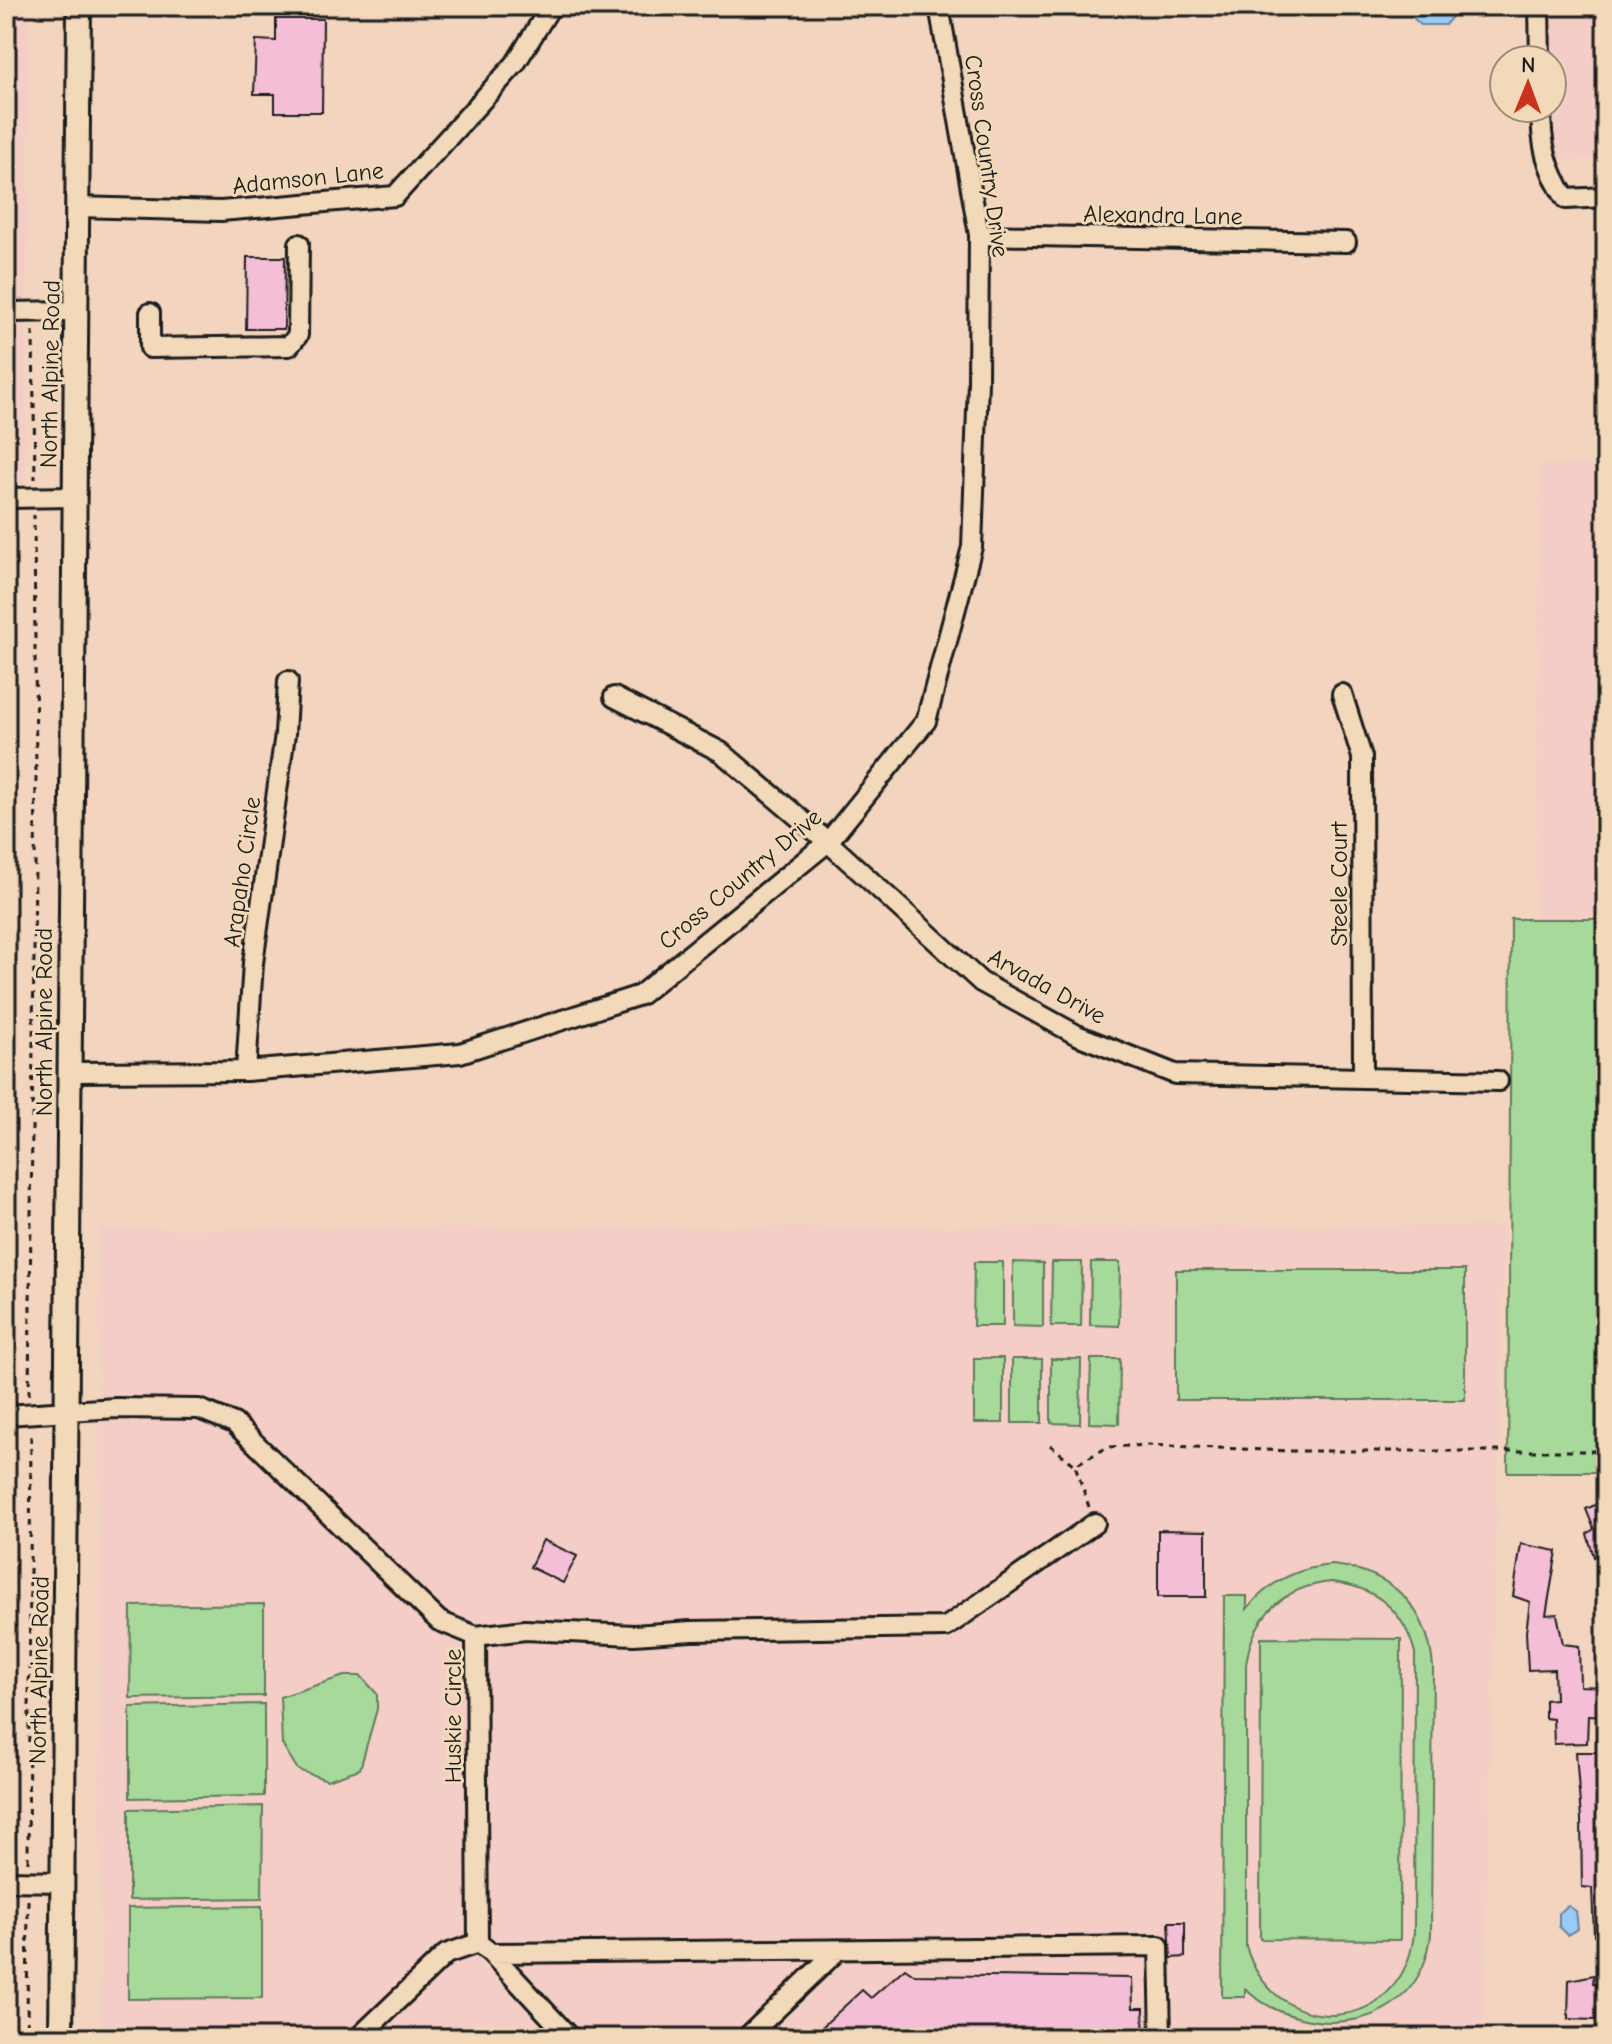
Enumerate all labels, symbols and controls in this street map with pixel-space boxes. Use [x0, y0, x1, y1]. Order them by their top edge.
north arrow [1488, 44, 1568, 124]
text: N [1521, 52, 1536, 78]
street label: Cross Country Drive [959, 53, 1015, 259]
street label: Adamson Lane [231, 156, 385, 200]
street label: Alexandra Lane [1083, 200, 1243, 230]
street label: North Alpine Road [34, 280, 66, 468]
street label: Arapaho Circle [218, 795, 266, 949]
street label: Cross Country Drive [653, 803, 827, 955]
street label: Steele Court [1325, 820, 1353, 946]
street label: North Alpine Road [30, 928, 58, 1116]
street label: Arvada Drive [983, 942, 1111, 1030]
street label: North Alpine Road [23, 1576, 55, 1764]
street label: Huskie Circle [439, 1649, 467, 1783]

